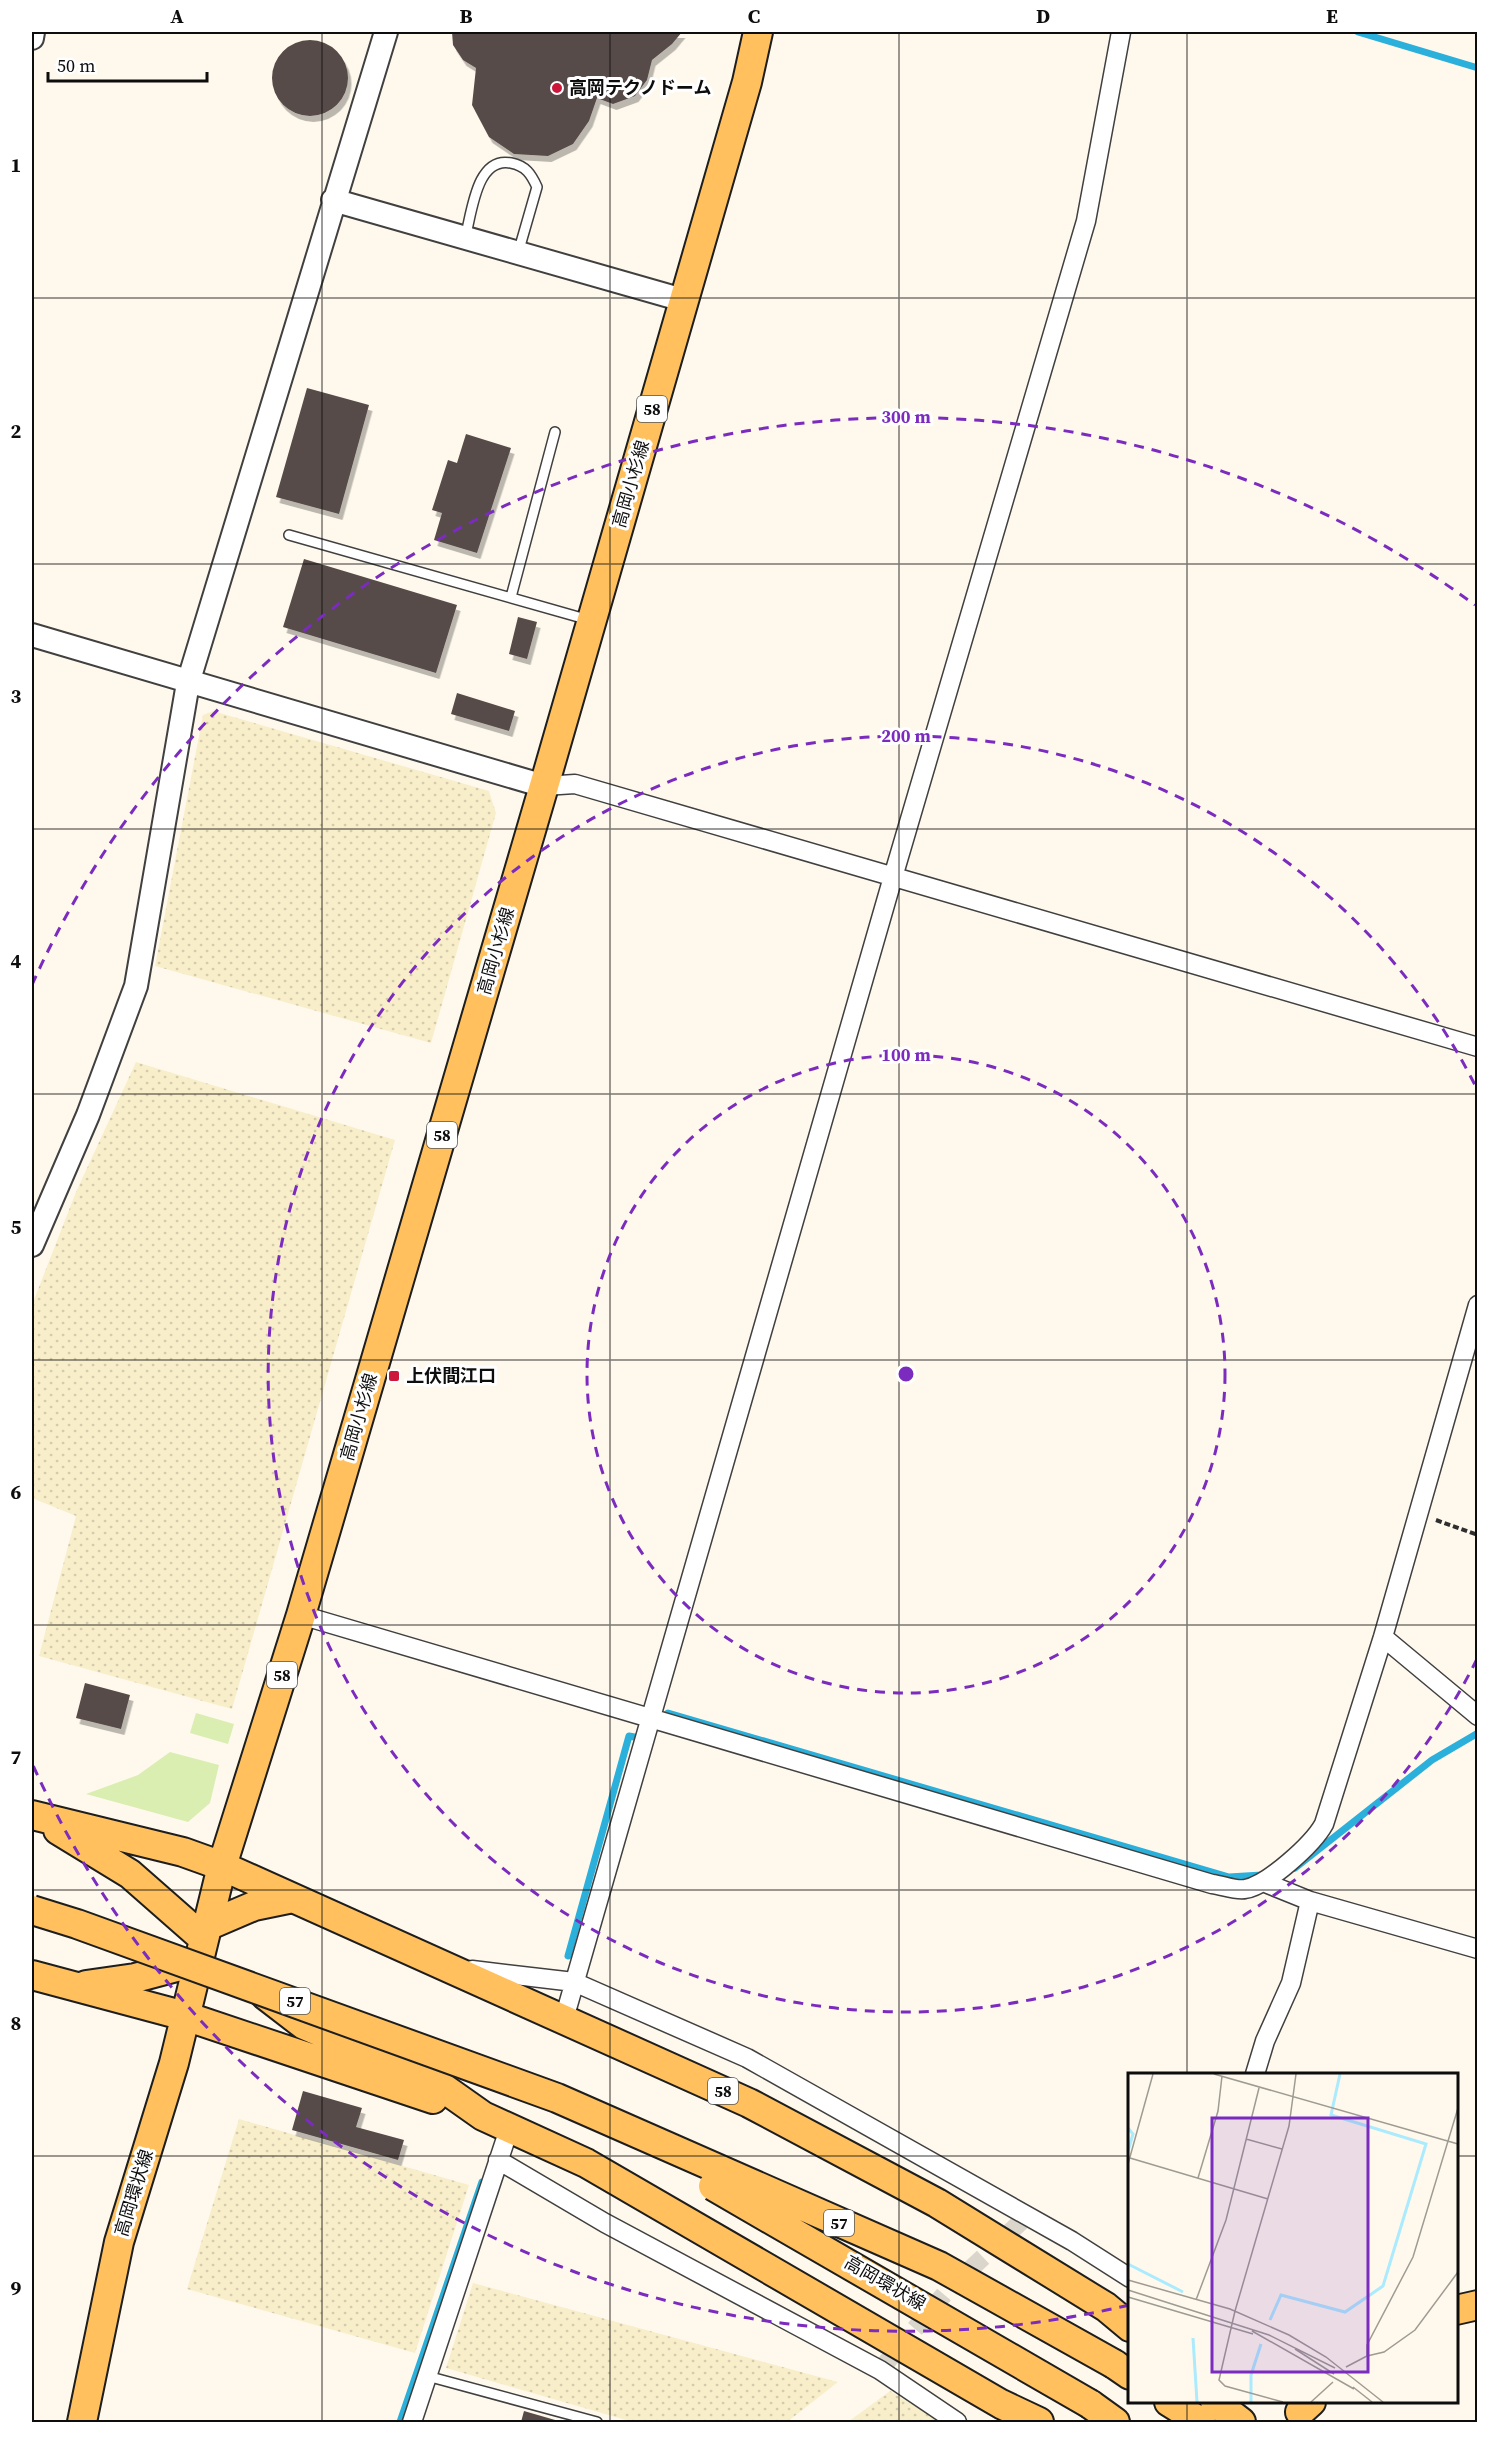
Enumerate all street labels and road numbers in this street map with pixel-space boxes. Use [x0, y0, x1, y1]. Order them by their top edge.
road number: 58 [637, 396, 667, 422]
street label: 高岡小杉線 [606, 437, 655, 531]
street label: 高岡小杉線 [471, 904, 520, 998]
road number: 58 [427, 1122, 457, 1148]
street label: 高岡小杉線 [334, 1370, 383, 1464]
road number: 58 [267, 1662, 297, 1688]
road number: 57 [280, 1988, 310, 2014]
road number: 58 [708, 2078, 738, 2104]
street label: 高岡環状線 [108, 2146, 159, 2240]
road number: 57 [824, 2210, 854, 2236]
street label: 高岡環状線 [840, 2249, 930, 2316]

